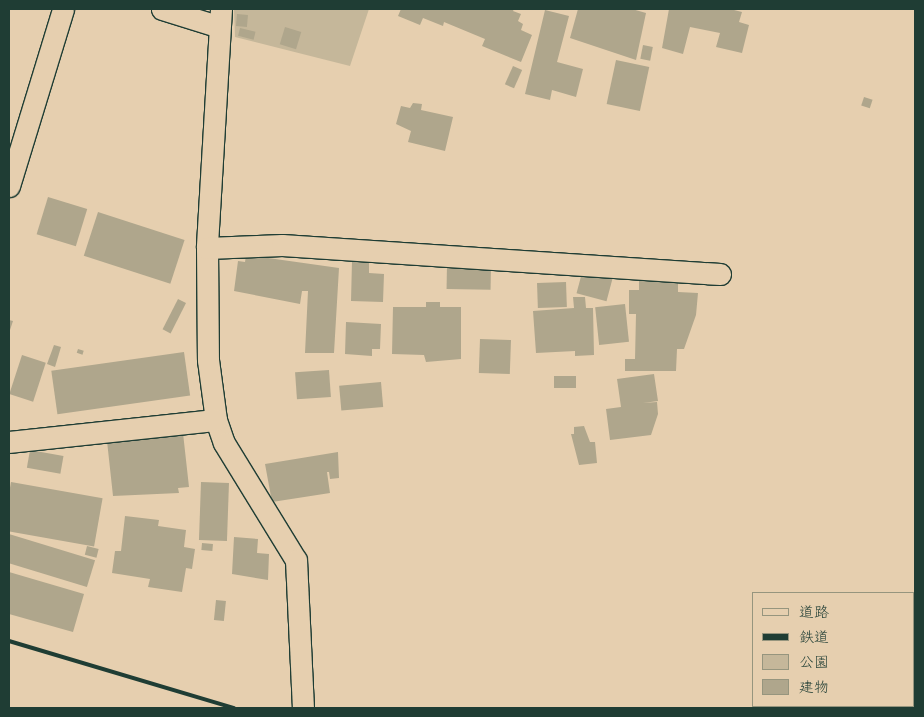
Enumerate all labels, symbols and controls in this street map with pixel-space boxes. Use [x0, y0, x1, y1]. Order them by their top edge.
legend [752, 592, 914, 707]
text: 道路 [799, 599, 829, 625]
text: 鉄道 [799, 624, 829, 650]
text: 公園 [799, 649, 829, 675]
text: 建物 [799, 674, 829, 700]

